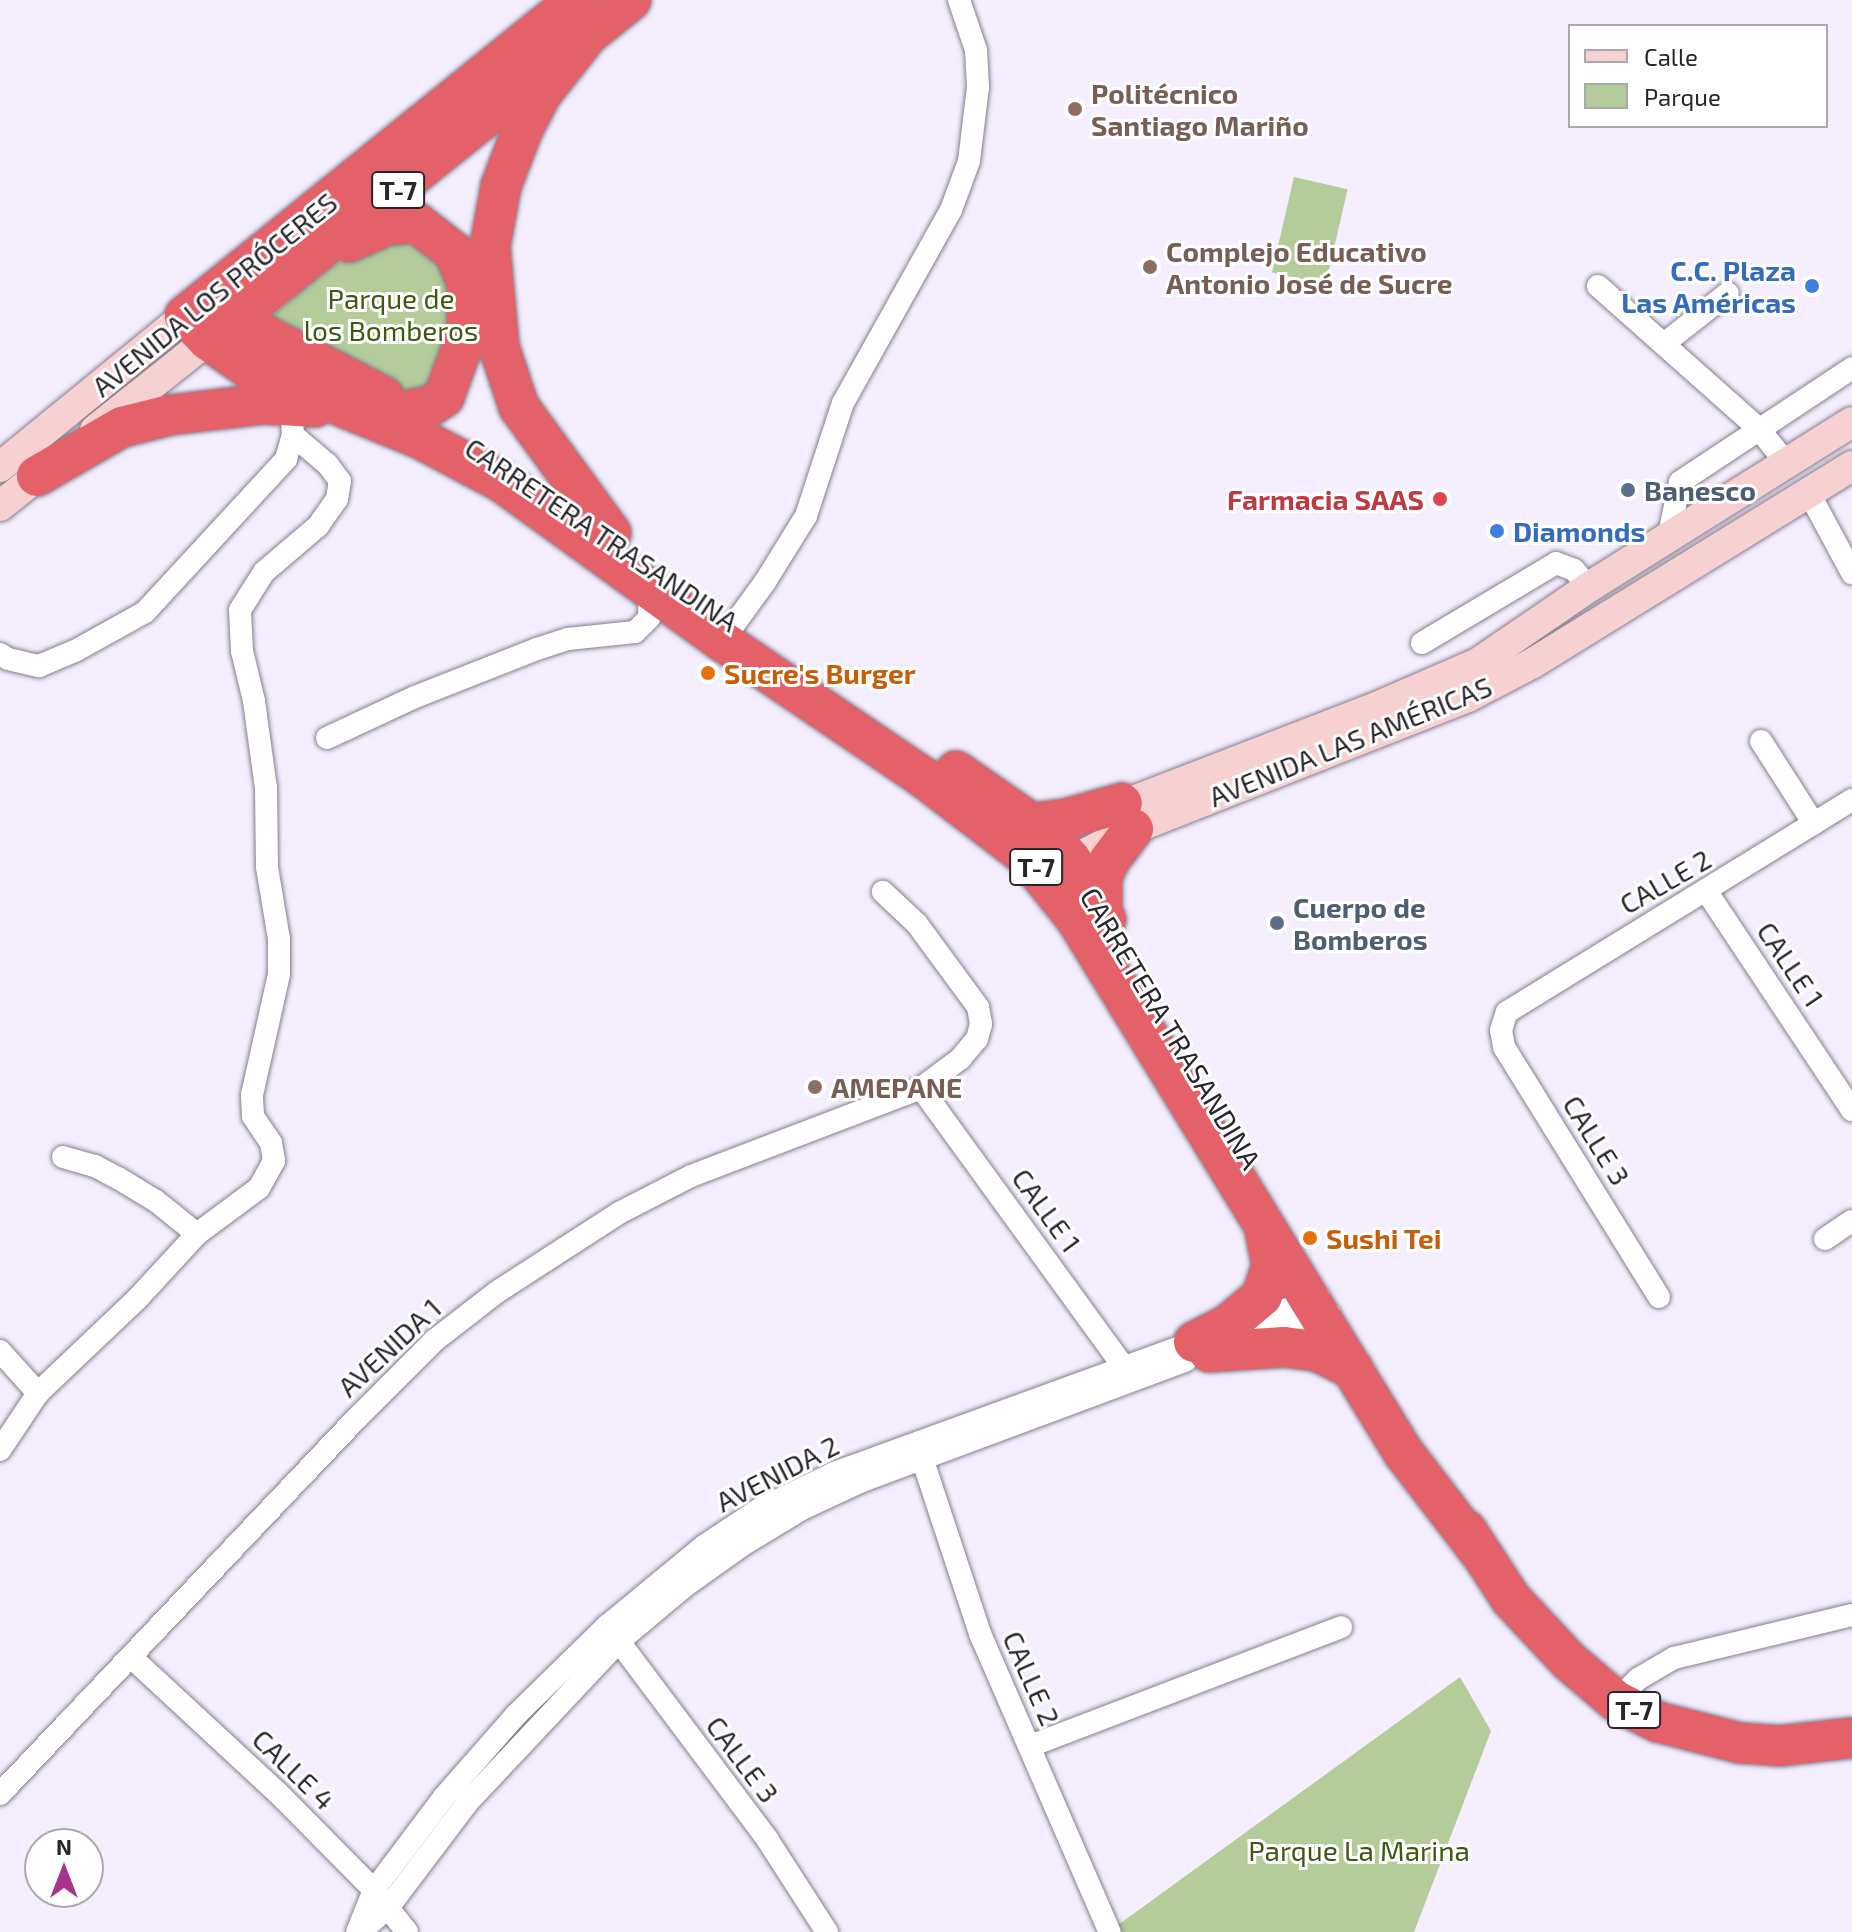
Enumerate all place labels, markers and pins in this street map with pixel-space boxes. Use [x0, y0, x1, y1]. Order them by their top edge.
place label: Politécnico Santiago Mariño [1091, 76, 1309, 142]
marker: Politécnico Santiago Mariño [1066, 100, 1084, 118]
place label: Complejo Educativo Antonio José de Sucre [1166, 234, 1453, 300]
place label: C.C. Plaza Las Américas [1621, 253, 1796, 319]
marker: Complejo Educativo Antonio José de Sucre [1141, 258, 1159, 276]
marker: C.C. Plaza Las Américas [1803, 277, 1821, 295]
place label: Banesco [1644, 473, 1756, 507]
marker: Banesco [1619, 481, 1637, 499]
place label: Farmacia SAAS [1227, 482, 1424, 516]
marker: Farmacia SAAS [1431, 490, 1449, 508]
place label: Diamonds [1513, 514, 1645, 548]
marker: Diamonds [1488, 522, 1506, 540]
place label: Sucre's Burger [724, 656, 916, 690]
marker: Sucre's Burger [699, 664, 717, 682]
place label: Cuerpo de Bomberos [1293, 890, 1428, 956]
marker: Cuerpo de Bomberos [1268, 914, 1286, 932]
place label: AMEPANE [831, 1070, 962, 1104]
marker: AMEPANE [806, 1078, 824, 1096]
place label: Sushi Tei [1326, 1221, 1442, 1255]
marker: Sushi Tei [1301, 1229, 1319, 1247]

